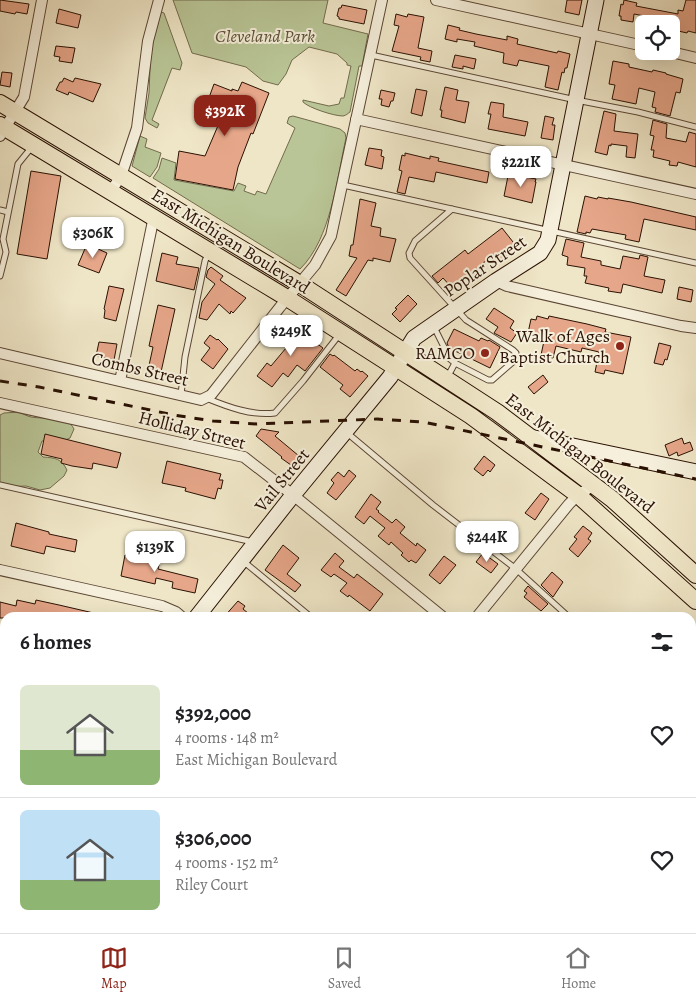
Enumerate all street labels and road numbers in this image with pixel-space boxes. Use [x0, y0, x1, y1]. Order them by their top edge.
street label: East Michigan Boulevard [147, 182, 315, 300]
street label: Poplar Street [439, 229, 531, 303]
street label: Combs Street [89, 346, 191, 392]
street label: East Michigan Boulevard [501, 387, 660, 519]
street label: Holliday Street [136, 405, 248, 455]
street label: Vail Street [248, 443, 315, 518]

